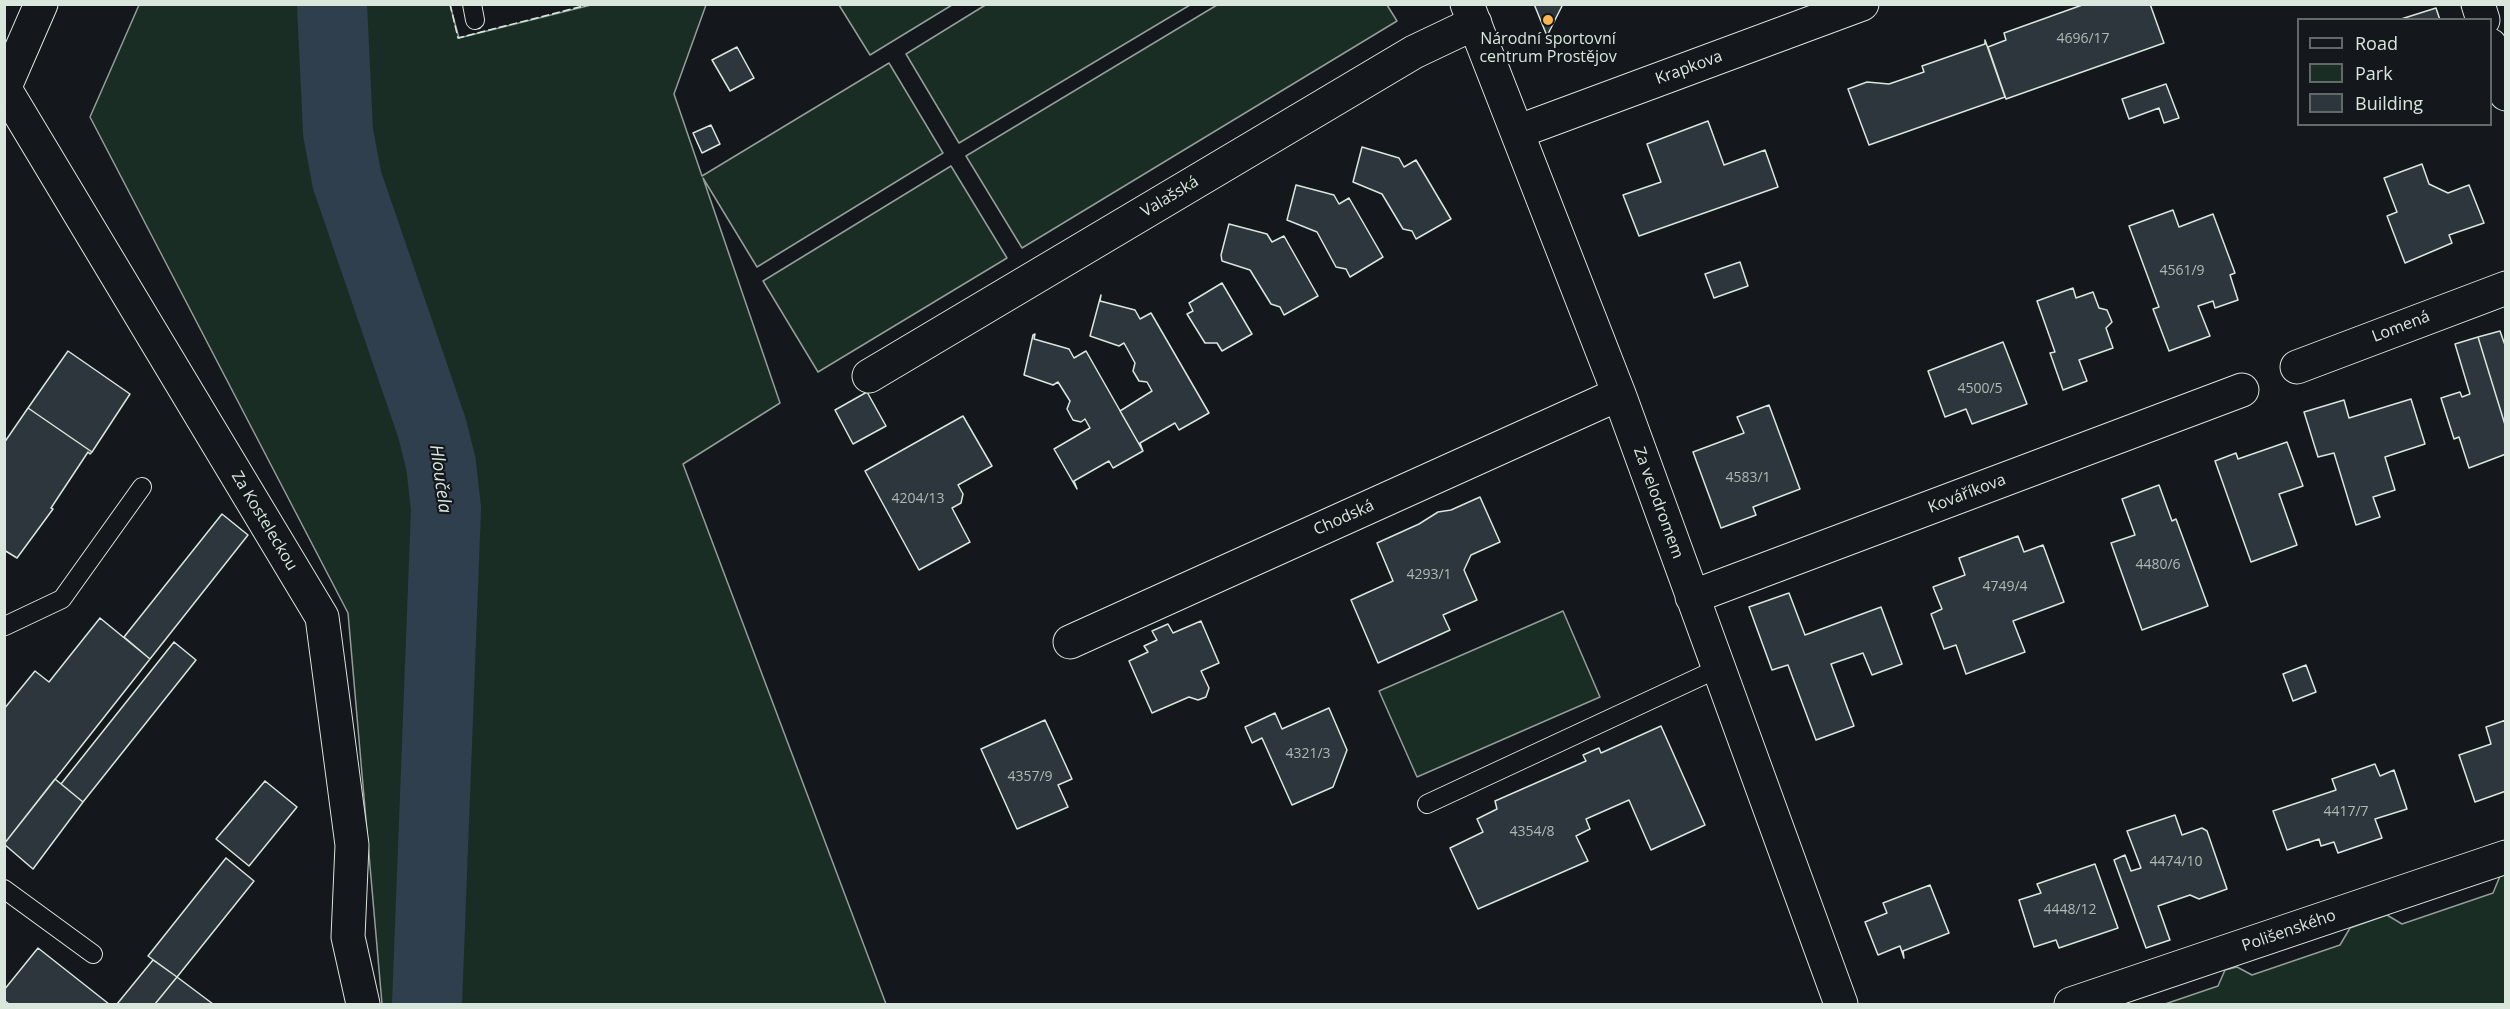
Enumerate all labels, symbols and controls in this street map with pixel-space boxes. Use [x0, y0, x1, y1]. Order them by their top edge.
marker: Národní sportovní centrum Prostějov [1541, 13, 1555, 27]
legend [2297, 18, 2492, 126]
place label: Národní sportovní centrum Prostějov [1479, 29, 1617, 67]
house number: 4696/17 [2056, 31, 2110, 47]
text: Road [2355, 31, 2398, 55]
street label: Krapkova [1653, 47, 1725, 89]
text: Park [2355, 61, 2393, 85]
text: Building [2355, 91, 2423, 115]
street label: Valašská [1138, 172, 1202, 222]
house number: 4561/9 [2159, 263, 2205, 279]
street label: Lomená [2369, 307, 2433, 347]
house number: 4500/5 [1957, 381, 2003, 397]
water label: Hloučela [424, 443, 456, 515]
street label: Za velodromem [1629, 445, 1687, 561]
street label: Za Kosteleckou [227, 468, 301, 574]
house number: 4583/1 [1725, 470, 1771, 486]
street label: Kováříkova [1925, 470, 2009, 518]
house number: 4204/13 [891, 491, 945, 507]
street label: Chodská [1311, 496, 1377, 540]
house number: 4480/6 [2135, 557, 2181, 573]
house number: 4293/1 [1406, 567, 1452, 583]
house number: 4749/4 [1982, 579, 2028, 595]
house number: 4321/3 [1285, 746, 1331, 762]
house number: 4357/9 [1007, 769, 1053, 785]
house number: 4417/7 [2323, 804, 2369, 820]
house number: 4354/8 [1509, 824, 1555, 840]
house number: 4474/10 [2149, 854, 2203, 870]
house number: 4448/12 [2043, 902, 2097, 918]
street label: Polišenského [2239, 906, 2339, 956]

